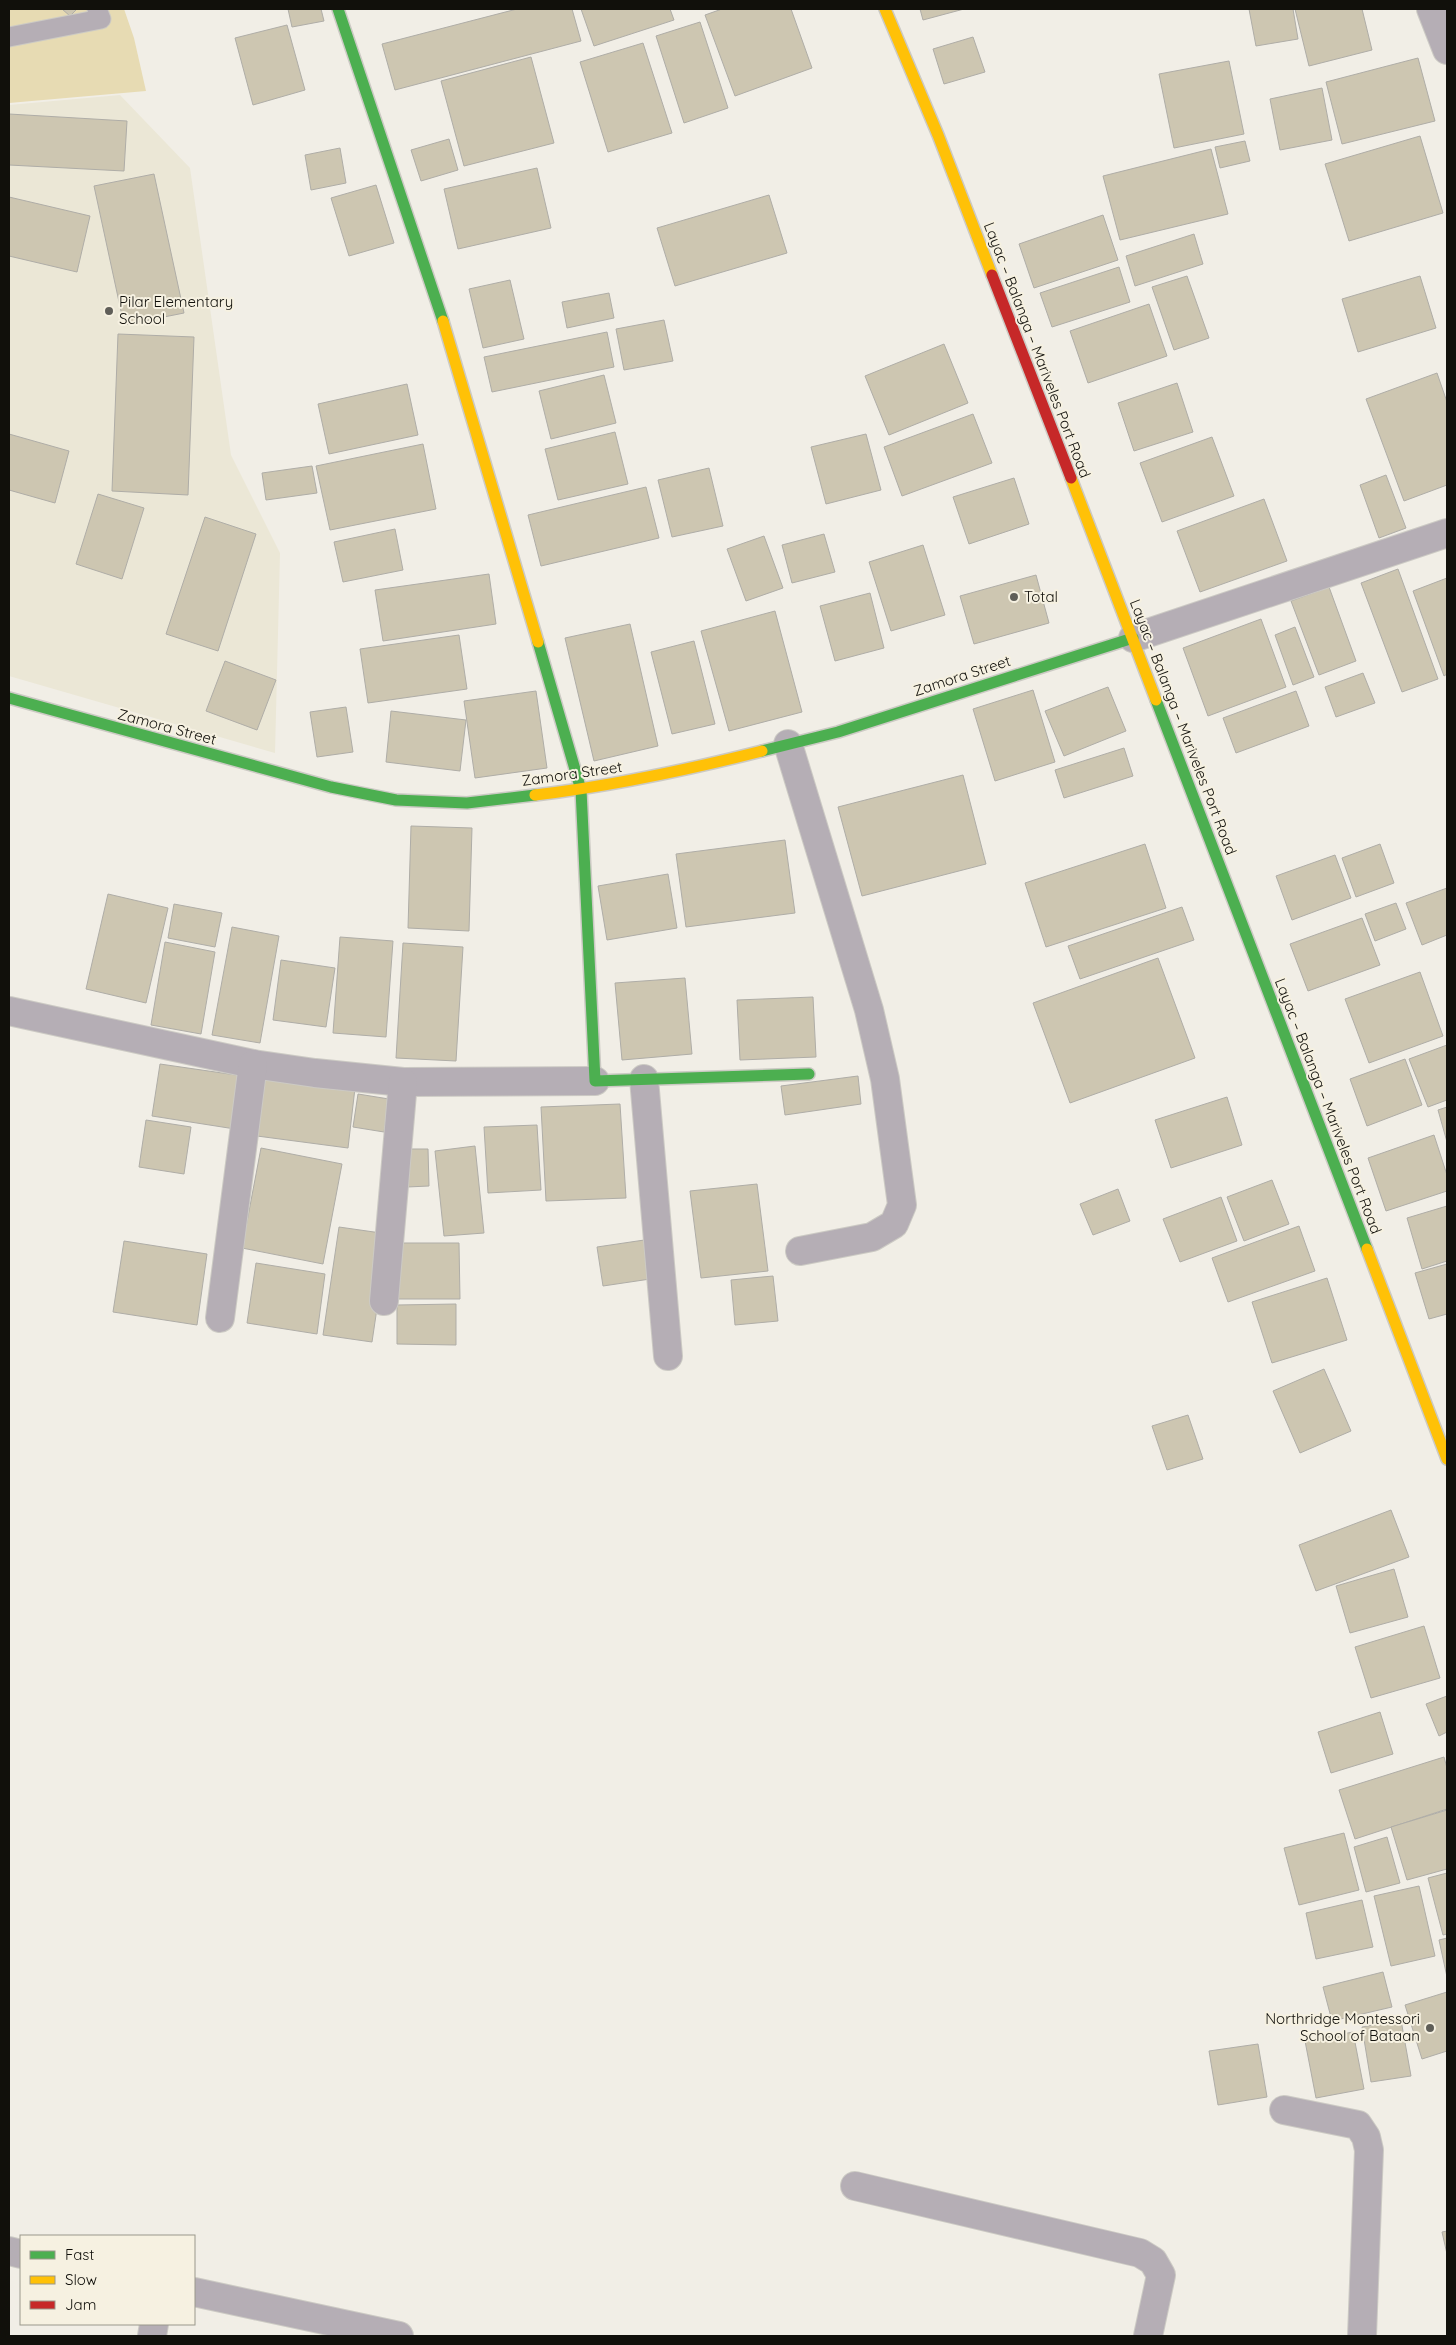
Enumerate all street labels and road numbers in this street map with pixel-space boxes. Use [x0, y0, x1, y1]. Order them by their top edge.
street label: Layac – Balanga – Mariveles Port Road [980, 219, 1095, 480]
street label: Layac – Balanga – Mariveles Port Road [1126, 596, 1241, 857]
street label: Zamora Street [911, 651, 1013, 700]
street label: Zamora Street [116, 704, 219, 749]
street label: Zamora Street [520, 757, 623, 790]
street label: Layac – Balanga – Mariveles Port Road [1271, 975, 1386, 1236]

